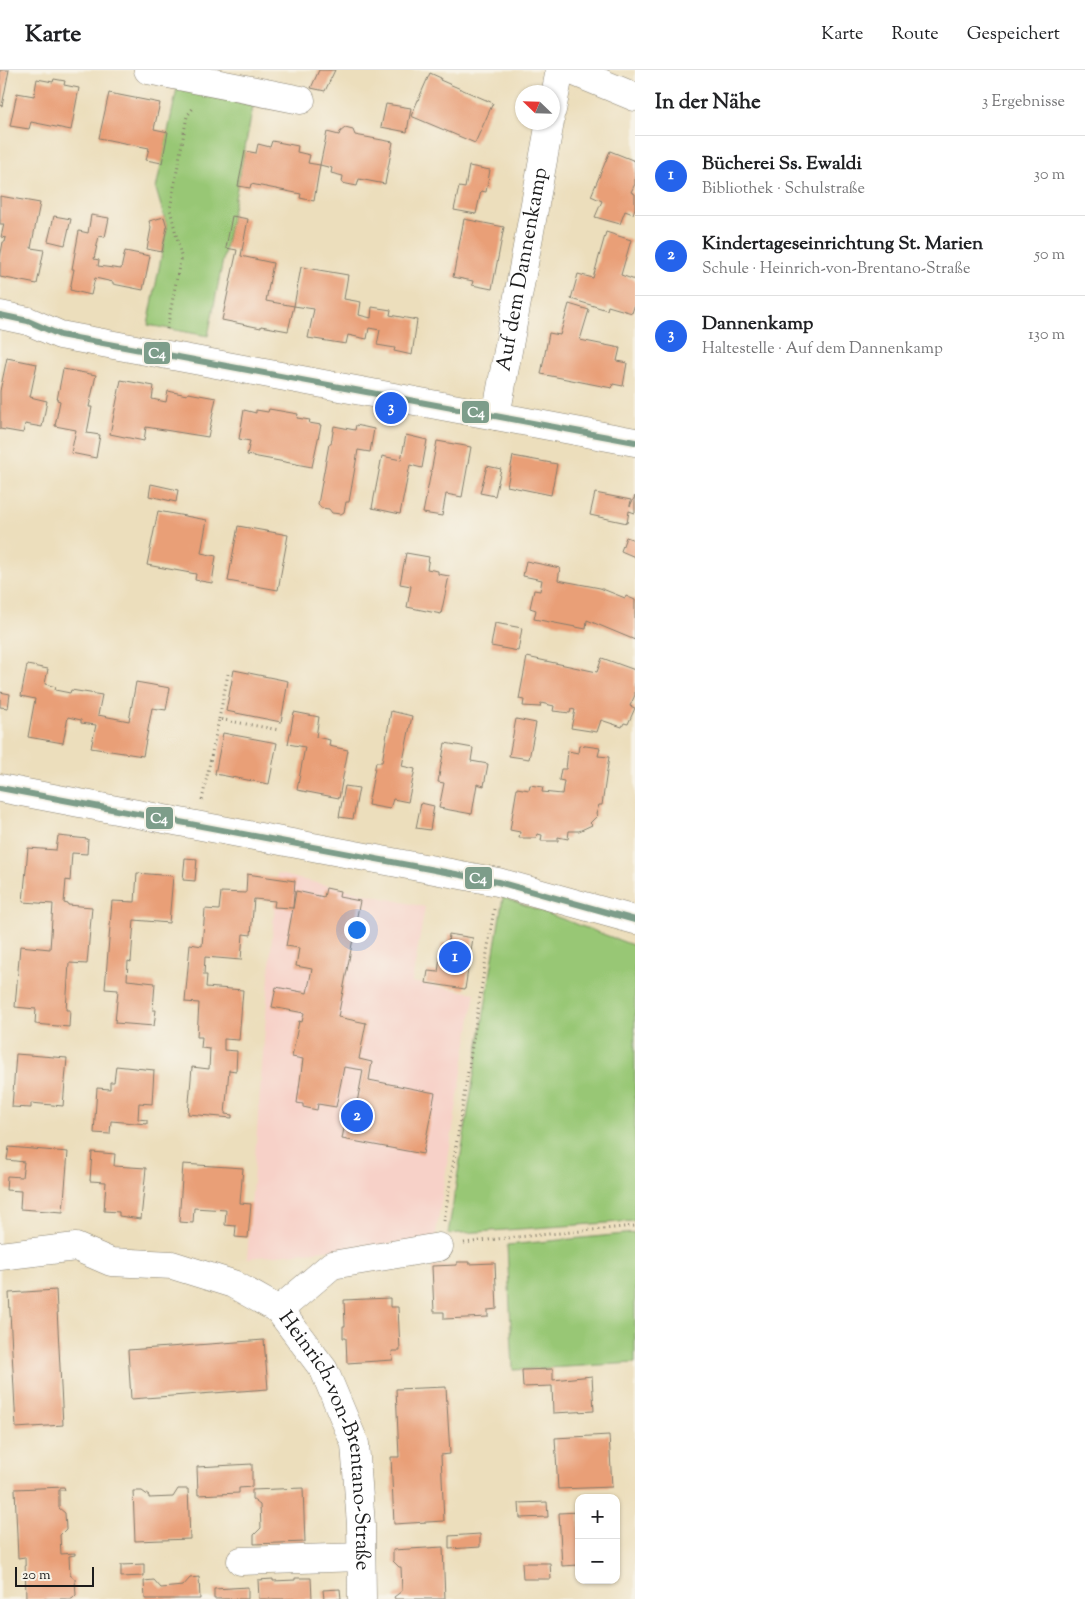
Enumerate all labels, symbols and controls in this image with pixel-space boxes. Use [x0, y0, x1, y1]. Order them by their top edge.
text: Karte [25, 18, 82, 52]
text: Karte [821, 22, 864, 48]
text: Route [892, 22, 939, 48]
text: Gespeichert [967, 22, 1060, 48]
north arrow [515, 85, 560, 130]
text: In der Nähe [655, 88, 761, 118]
text: 3 Ergebnisse [982, 91, 1065, 114]
text: Bücherei Ss. Ewaldi [702, 151, 862, 178]
text: 1 [668, 164, 674, 187]
text: 30 m [1034, 164, 1065, 187]
street label: Auf dem Dannenkamp [489, 165, 556, 374]
text: Bibliothek · Schulstraße [702, 178, 865, 201]
text: Kindertageseinrichtung St. Marien [702, 231, 983, 258]
text: 2 [667, 244, 675, 267]
text: 50 m [1034, 244, 1065, 267]
text: Schule · Heinrich-von-Brentano-Straße [702, 258, 970, 281]
text: Dannenkamp [702, 311, 813, 338]
text: 3 [668, 324, 674, 347]
text: 130 m [1028, 324, 1065, 347]
text: Haltestelle · Auf dem Dannenkamp [702, 338, 943, 361]
line badge: C4 [143, 341, 171, 365]
text: C4 [148, 345, 166, 365]
pin: 3 [375, 389, 407, 427]
line badge: C4 [461, 400, 490, 424]
text: C4 [467, 404, 485, 424]
line badge: C4 [145, 806, 174, 830]
text: C4 [150, 810, 168, 830]
line badge: C4 [464, 866, 493, 890]
text: C4 [469, 870, 487, 890]
your location [344, 917, 370, 943]
pin: 1 [439, 938, 471, 976]
pin: 2 [341, 1097, 373, 1135]
street label: Heinrich-von-Brentano-Straße [270, 1305, 377, 1571]
map controls [575, 1494, 620, 1584]
button: + [575, 1494, 620, 1539]
button: − [575, 1539, 620, 1584]
scale bar [15, 1564, 94, 1587]
text: 20 m [22, 1566, 51, 1586]

